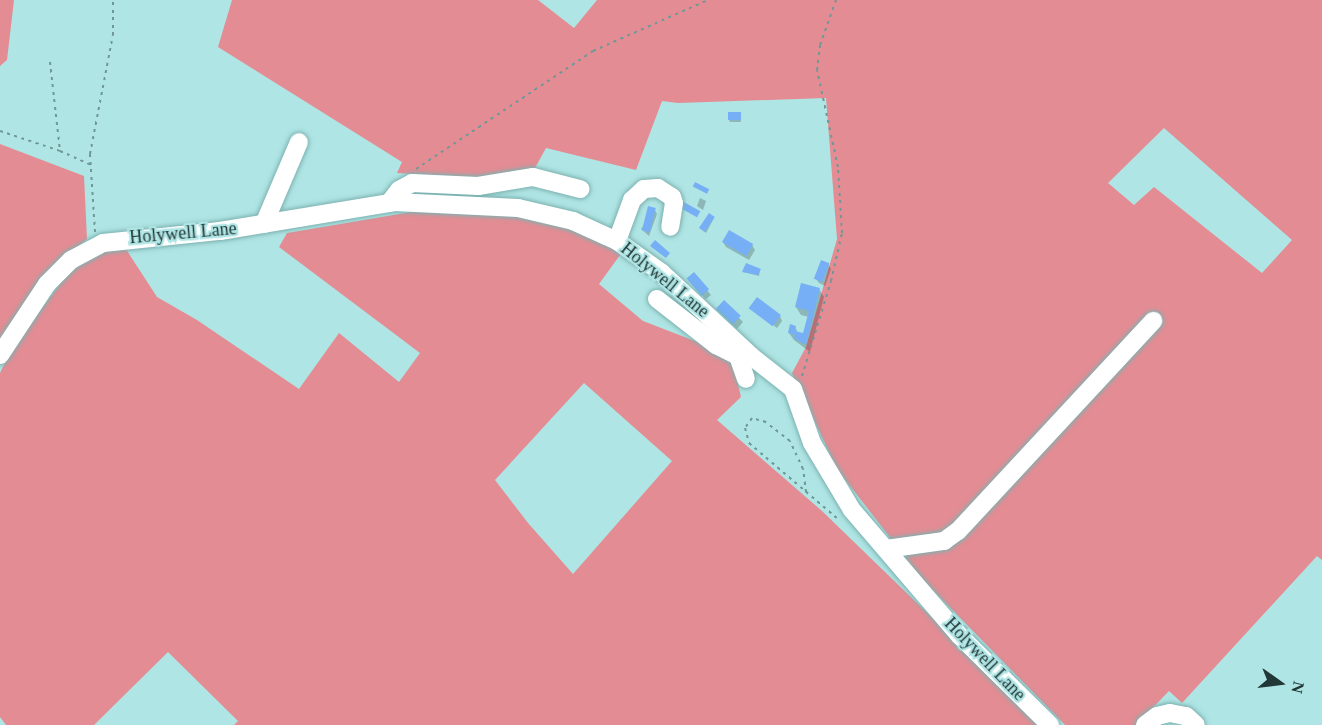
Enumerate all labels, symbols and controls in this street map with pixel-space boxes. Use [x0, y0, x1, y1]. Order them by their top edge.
street label: Holywell Lane [129, 218, 237, 248]
street label: Holywell Lane [616, 238, 714, 322]
street label: Holywell Lane [940, 613, 1030, 705]
north arrow [1250, 653, 1310, 713]
text: N [1288, 680, 1308, 695]

